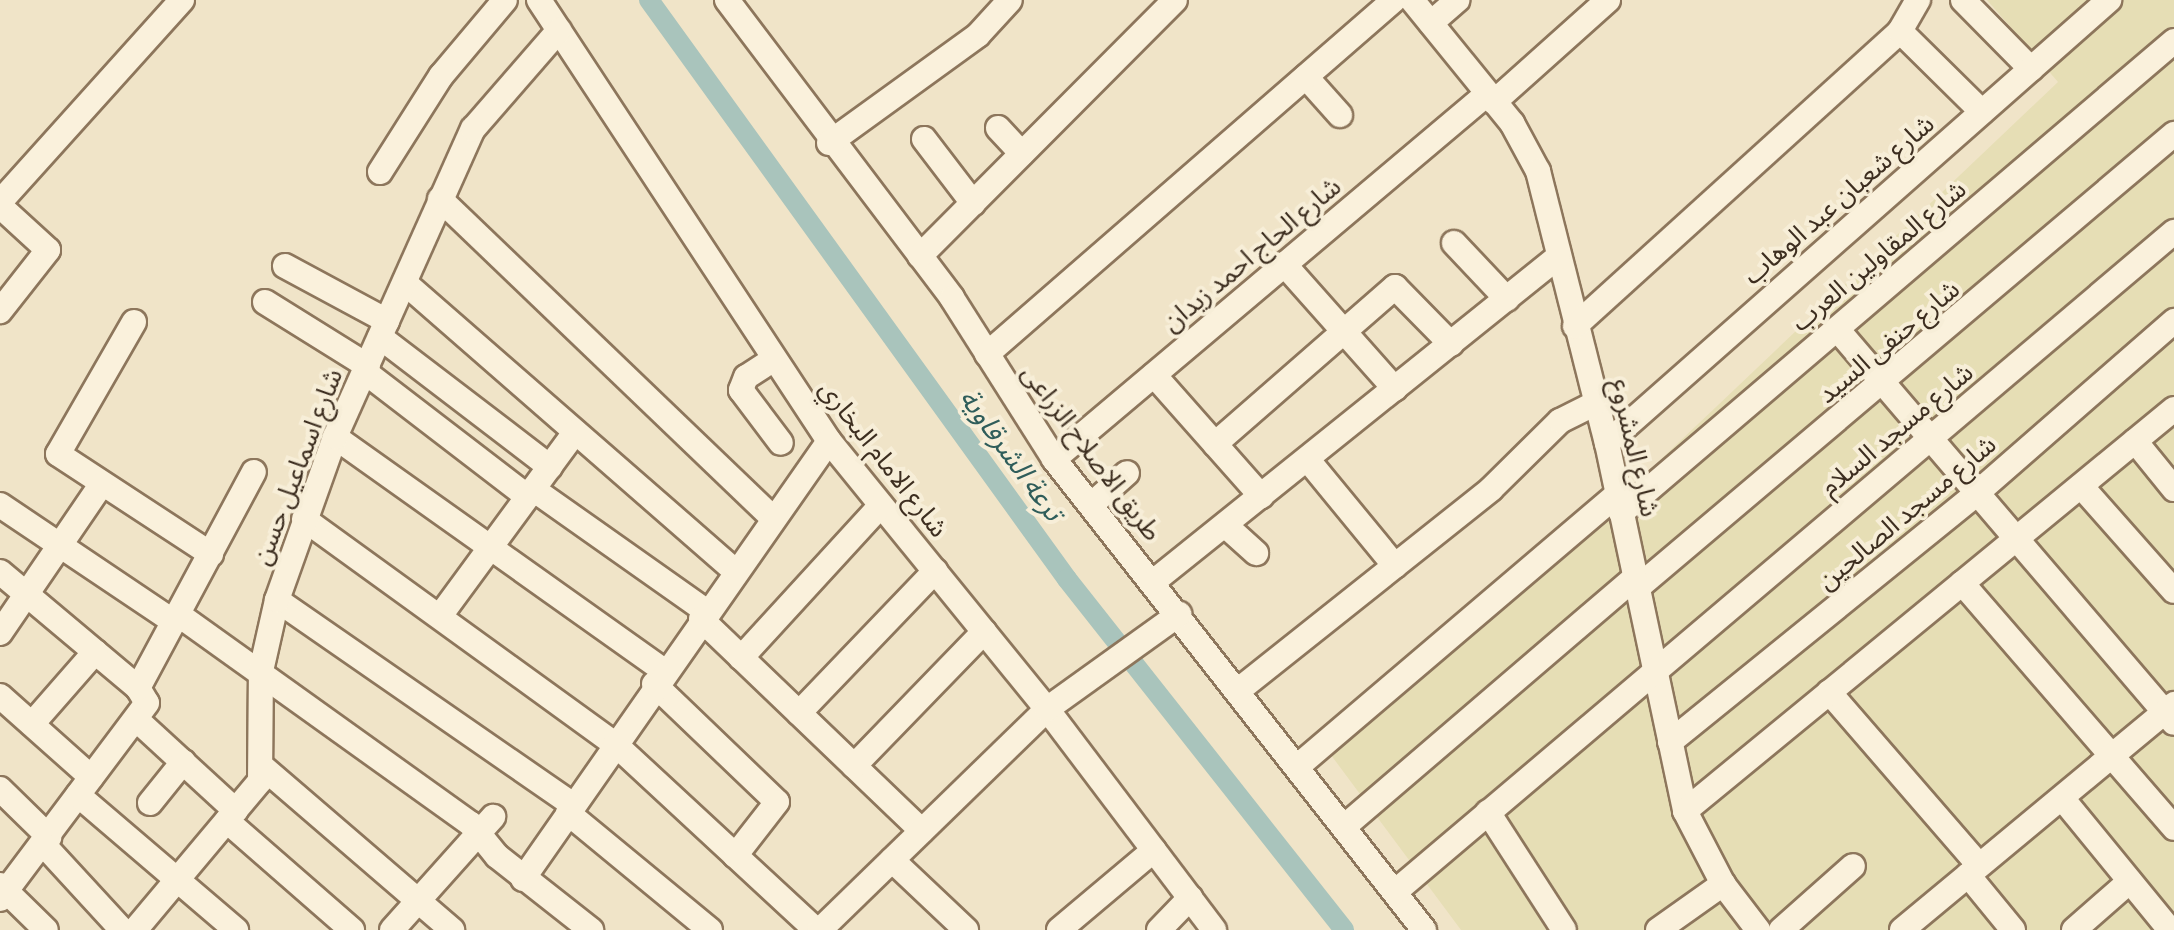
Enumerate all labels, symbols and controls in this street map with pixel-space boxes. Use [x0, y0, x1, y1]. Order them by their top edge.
street label: شارع شعبان عبد الوهاب [1737, 109, 1941, 291]
street label: شارع الحاج احمد زيدان [1156, 171, 1348, 339]
street label: شارع المقاولين العرب [1785, 174, 1973, 338]
street label: شارع حنفى السيد [1812, 274, 1966, 410]
street label: شارع مسجد السلام [1814, 357, 1980, 503]
street label: طريق الاصلاح الزراعى [1014, 358, 1168, 548]
street label: شارع اسماعيل حسن [246, 364, 350, 570]
street label: شارع الامام البخاري [812, 374, 954, 544]
street label: شارع المشروع [1603, 376, 1665, 520]
water label: ترعة الشرقاوية [952, 382, 1070, 528]
street label: شارع مسجد الصالحين [1811, 429, 2003, 597]

